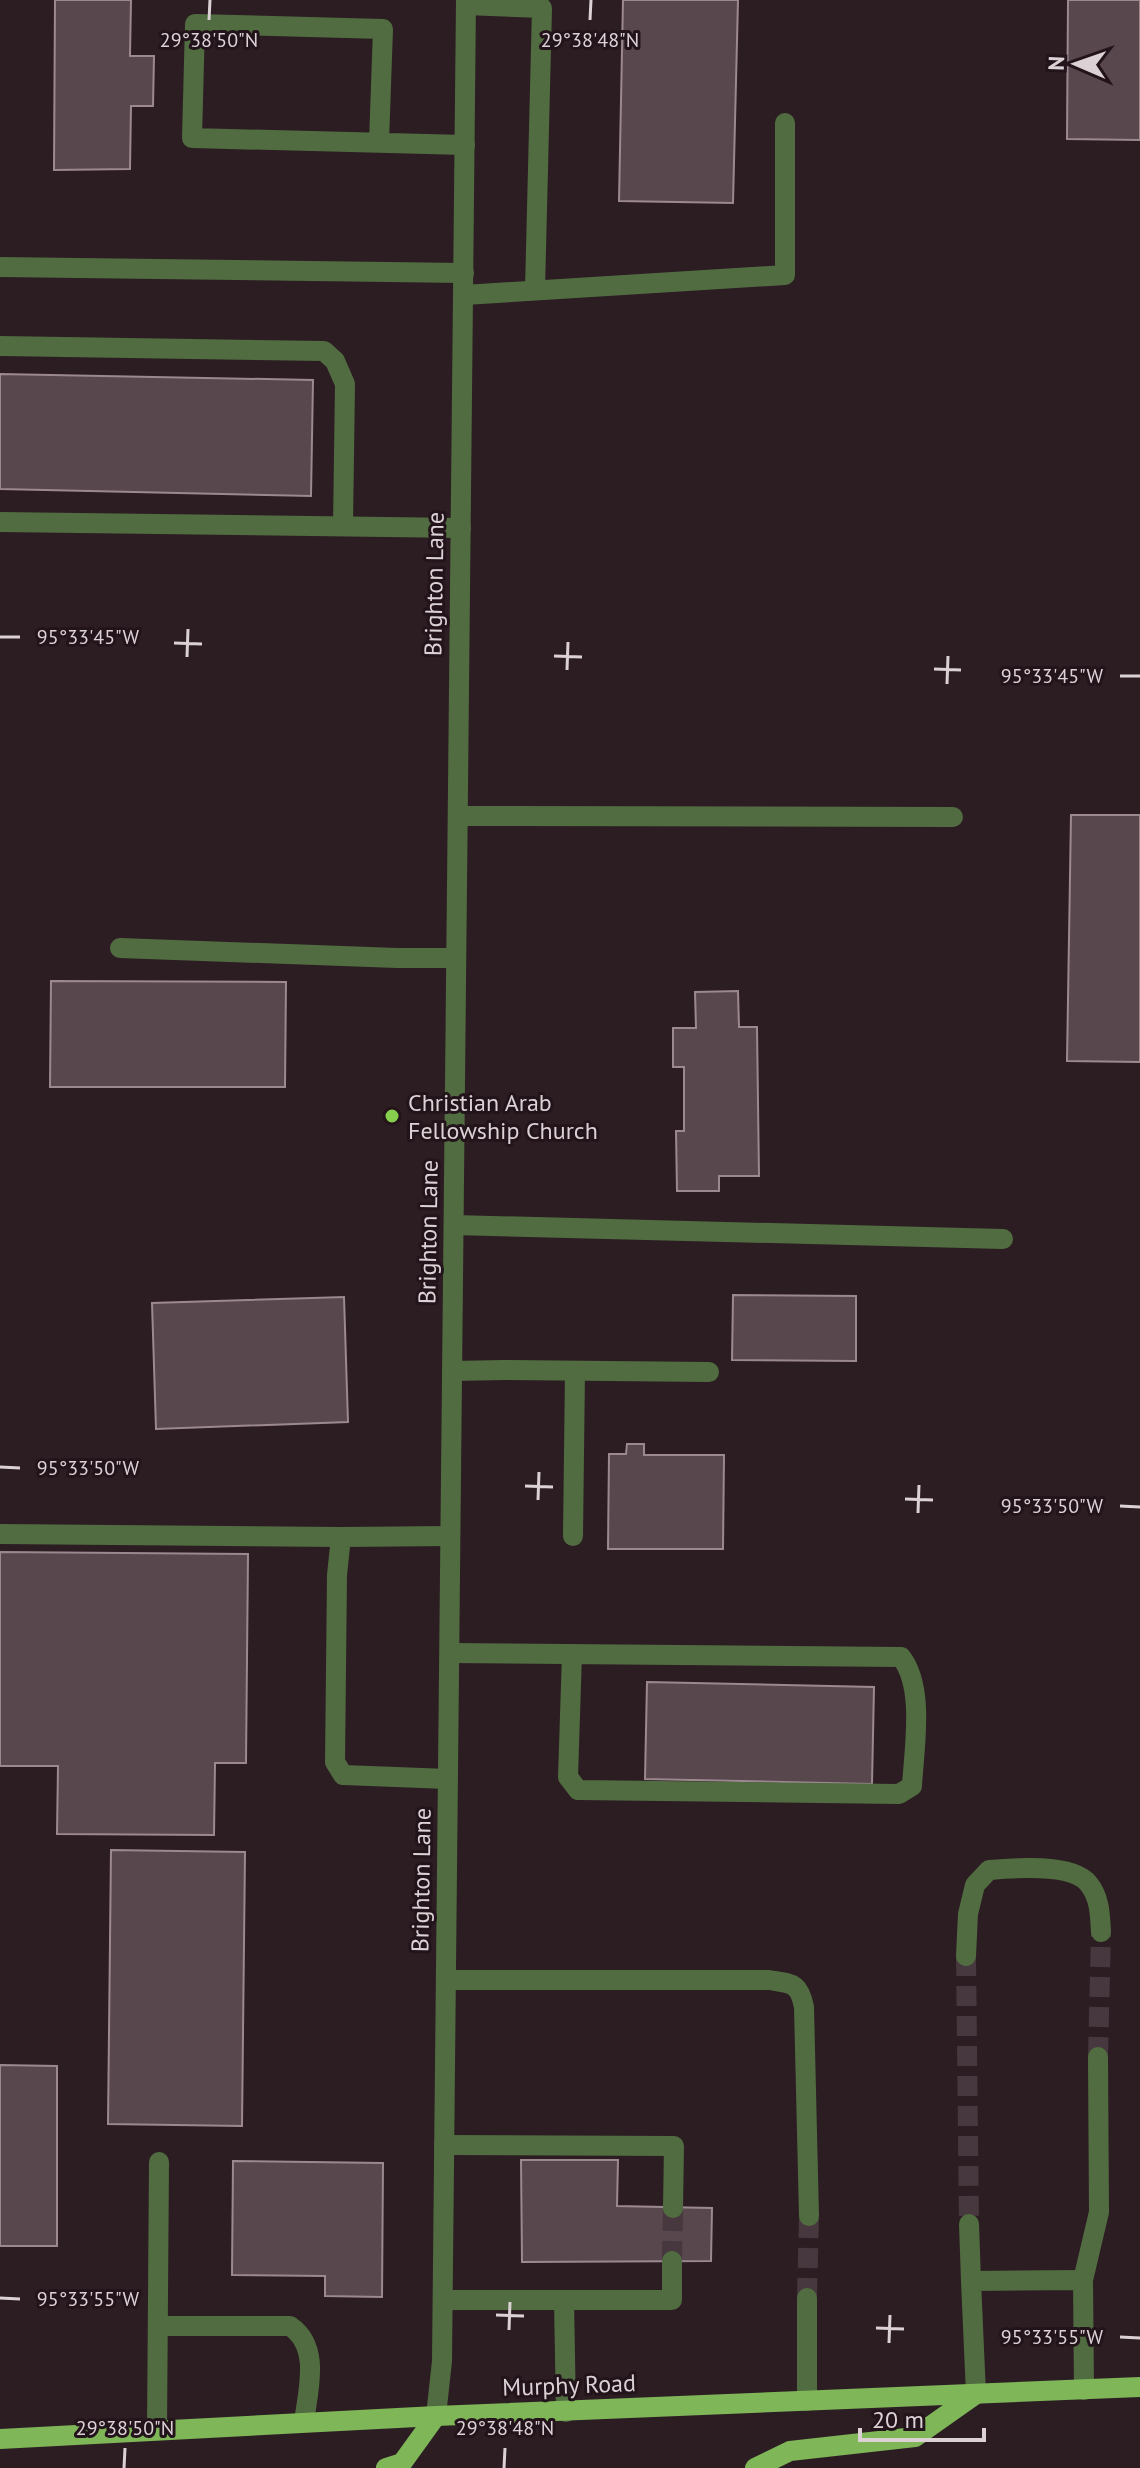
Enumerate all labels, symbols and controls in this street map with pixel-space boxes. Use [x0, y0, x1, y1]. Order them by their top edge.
north arrow [1036, 24, 1116, 104]
text: 29°38'50"N [160, 27, 258, 53]
text: 29°38'48"N [541, 27, 639, 53]
text: N [1042, 56, 1070, 71]
street label: Brighton Lane [417, 512, 451, 656]
text: 95°33'45"W [37, 624, 140, 650]
text: 95°33'45"W [1001, 663, 1104, 689]
place label: Christian Arab Fellowship Church [408, 1087, 598, 1146]
marker: Christian Arab Fellowship Church [383, 1107, 401, 1125]
street label: Brighton Lane [411, 1160, 445, 1304]
text: 95°33'50"W [37, 1455, 140, 1481]
text: 95°33'50"W [1001, 1493, 1104, 1519]
street label: Brighton Lane [404, 1808, 438, 1952]
text: 95°33'55"W [37, 2286, 140, 2312]
text: 95°33'55"W [1001, 2324, 1104, 2350]
street label: Murphy Road [502, 2367, 636, 2403]
scale bar [860, 2392, 984, 2442]
text: 20 m [872, 2404, 924, 2435]
text: 29°38'50"N [76, 2415, 174, 2441]
text: 29°38'48"N [456, 2415, 554, 2441]

